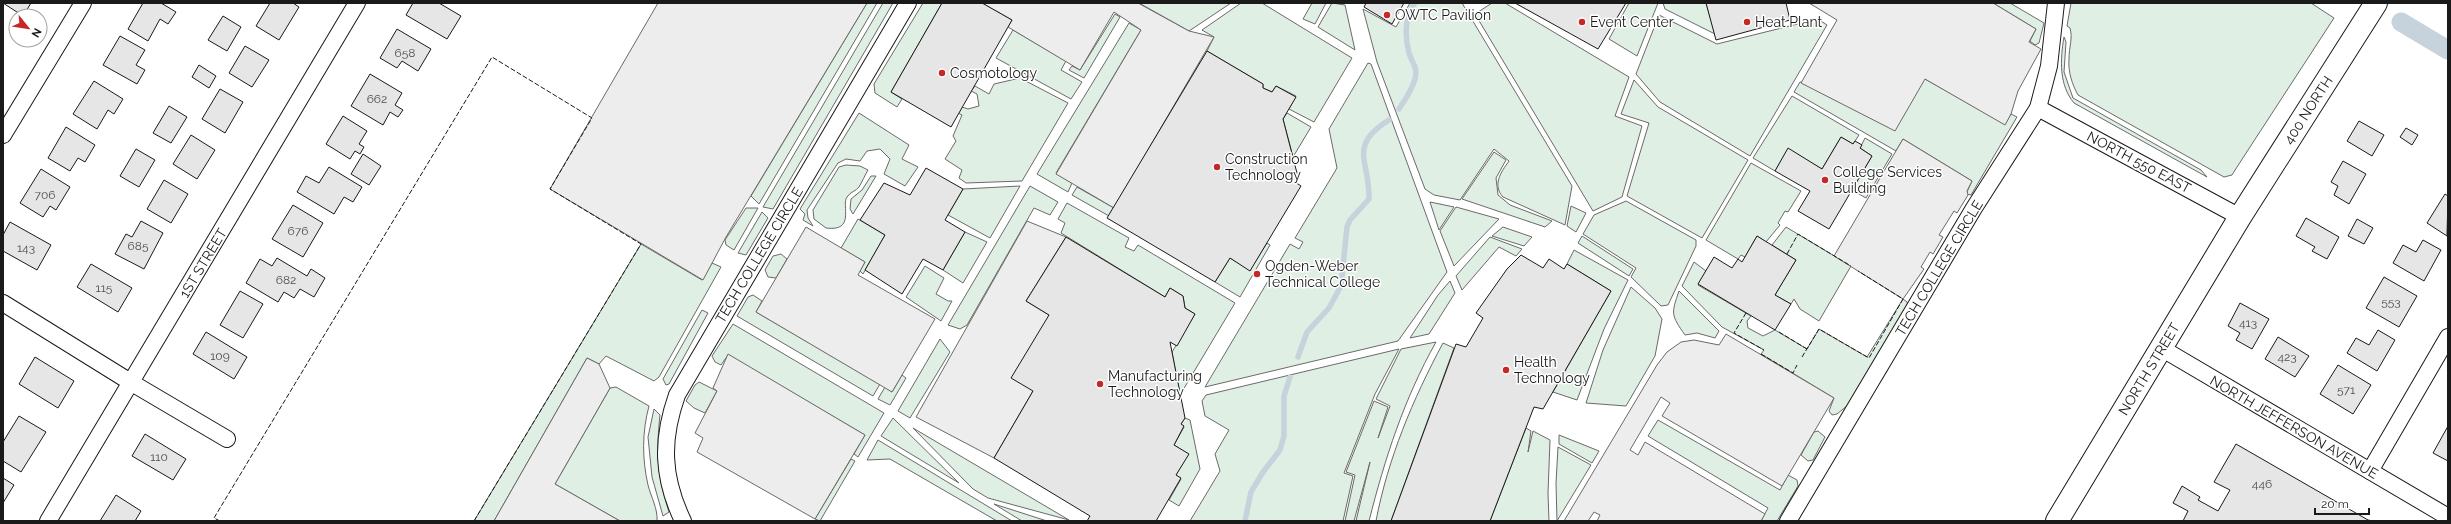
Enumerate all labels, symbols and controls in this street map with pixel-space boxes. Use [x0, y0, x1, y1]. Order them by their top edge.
place label: OWTC Pavilion [1395, 7, 1491, 23]
north arrow [8, 8, 48, 48]
marker: OWTC Pavilion [1382, 10, 1392, 20]
place label: Event Center [1590, 14, 1674, 30]
place label: Heat Plant [1755, 14, 1823, 30]
marker: Event Center [1577, 17, 1587, 27]
marker: Heat Plant [1742, 17, 1752, 27]
text: N [28, 26, 44, 40]
house number: 658 [395, 46, 415, 60]
place label: Cosmotology [950, 65, 1037, 81]
marker: Cosmotology [937, 68, 947, 78]
street label: 400 NORTH [2280, 73, 2336, 147]
house number: 662 [367, 92, 387, 106]
street label: NORTH 550 EAST [2084, 128, 2194, 196]
place label: Construction Technology [1225, 151, 1308, 183]
marker: Construction Technology [1212, 162, 1222, 172]
place label: College Services Building [1833, 164, 1942, 196]
marker: College Services Building [1820, 175, 1830, 185]
street label: TECH COLLEGE CIRCLE [712, 184, 806, 326]
house number: 706 [35, 188, 55, 202]
street label: TECH COLLEGE CIRCLE [1892, 197, 1986, 339]
house number: 676 [288, 224, 308, 238]
street label: 1ST STREET [176, 225, 230, 301]
house number: 685 [128, 239, 149, 253]
house number: 143 [17, 241, 35, 255]
place label: Ogden-Weber Technical College [1265, 258, 1380, 290]
marker: Ogden-Weber Technical College [1252, 269, 1262, 279]
house number: 682 [276, 273, 296, 287]
house number: 115 [96, 281, 113, 295]
house number: 553 [2381, 295, 2401, 309]
house number: 413 [2239, 316, 2257, 330]
street label: NORTH STREET [2115, 320, 2183, 418]
house number: 109 [210, 349, 230, 363]
house number: 423 [2277, 350, 2297, 364]
place label: Health Technology [1514, 354, 1590, 386]
marker: Health Technology [1501, 365, 1511, 375]
place label: Manufacturing Technology [1108, 368, 1202, 400]
street label: NORTH JEFFERSON AVENUE [2207, 372, 2381, 482]
marker: Manufacturing Technology [1095, 379, 1105, 389]
house number: 571 [2337, 383, 2355, 397]
house number: 110 [150, 450, 168, 464]
house number: 446 [2252, 477, 2272, 491]
scale bar [2315, 490, 2369, 516]
text: 20 m [2321, 497, 2349, 511]

